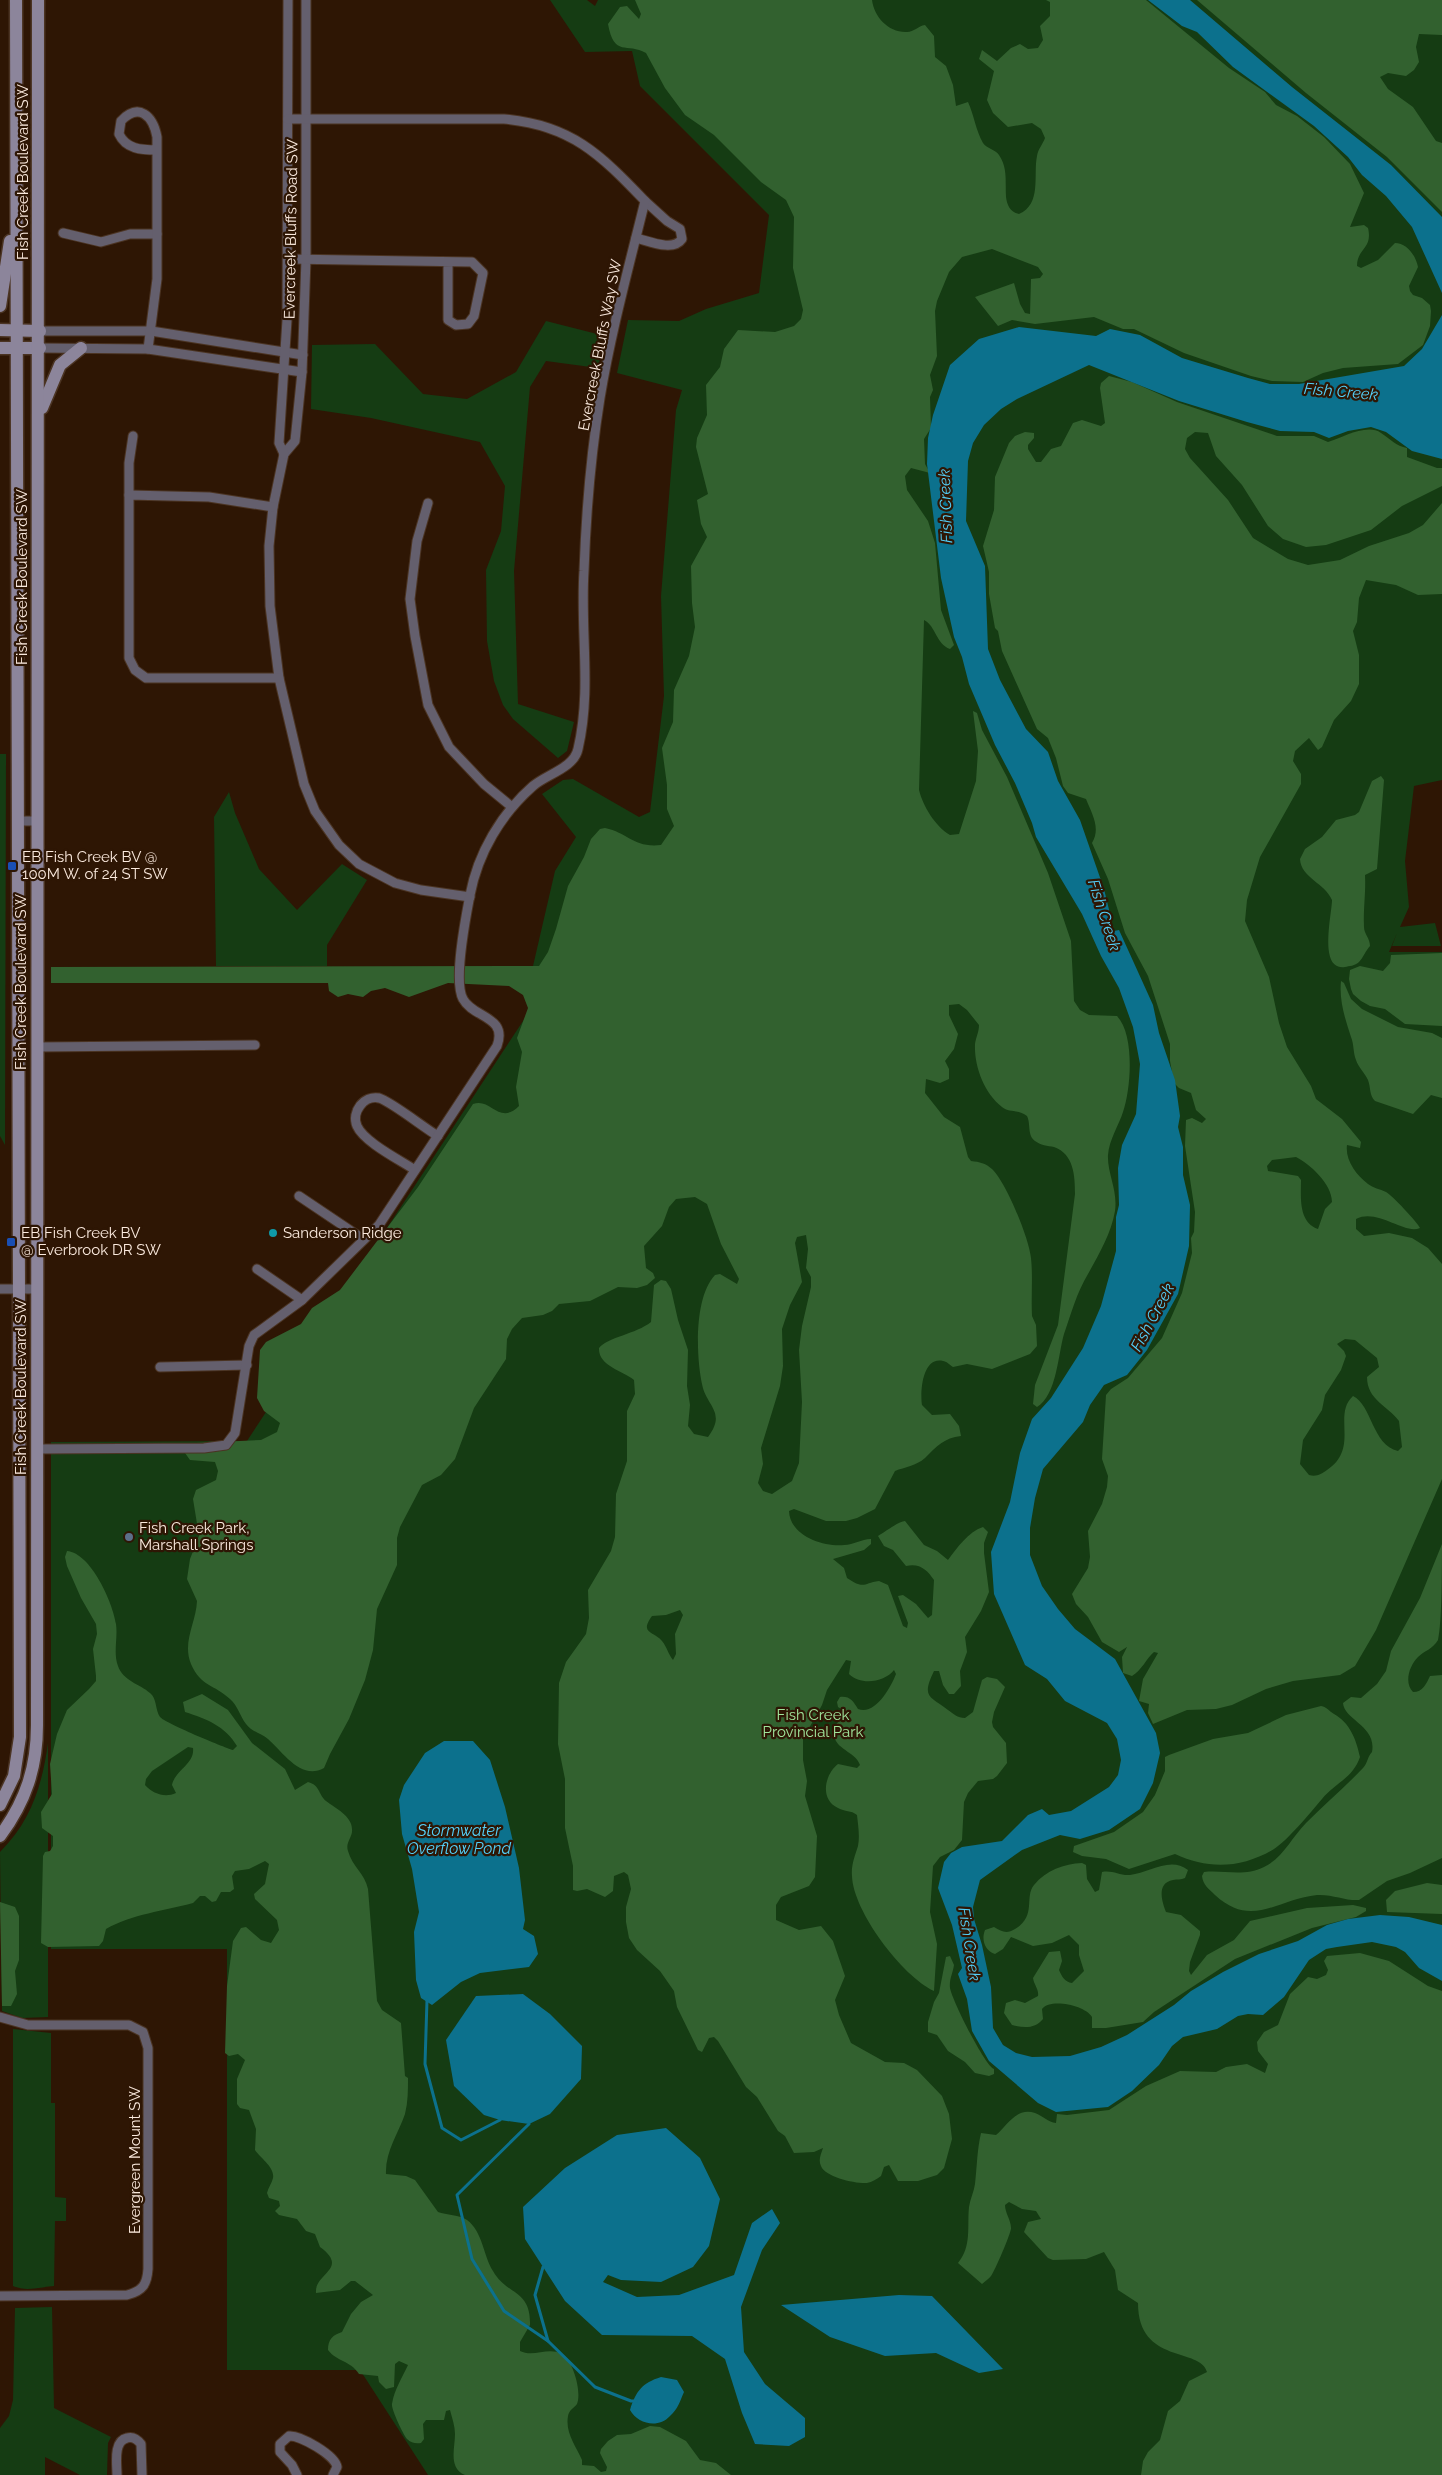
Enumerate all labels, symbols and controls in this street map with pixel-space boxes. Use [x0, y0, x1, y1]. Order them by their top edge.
street label: Fish Creek Boulevard SW [14, 84, 32, 260]
street label: Evercreek Bluffs Road SW [280, 138, 302, 319]
street label: Evercreek Bluffs Way SW [575, 257, 626, 432]
water label: Fish Creek [1303, 379, 1379, 404]
water label: Fish Creek [935, 468, 956, 543]
street label: Fish Creek Boulevard SW [13, 489, 31, 665]
place label: EB Fish Creek BV @ 100M W. of 24 ST SW [22, 848, 168, 883]
marker: EB Fish Creek BV @ 100M W. of 24 ST SW [6, 860, 18, 872]
water label: Fish Creek [1084, 877, 1125, 954]
street label: Fish Creek Boulevard SW [12, 894, 30, 1070]
place label: EB Fish Creek BV @ Everbrook DR SW [21, 1224, 161, 1259]
place label: Sanderson Ridge [283, 1224, 402, 1242]
marker: Sanderson Ridge [267, 1227, 279, 1239]
marker: EB Fish Creek BV @ Everbrook DR SW [5, 1236, 17, 1248]
water label: Fish Creek [1127, 1280, 1178, 1355]
street label: Fish Creek Boulevard SW [12, 1299, 30, 1475]
place label: Fish Creek Park, Marshall Springs [139, 1519, 253, 1554]
marker: Fish Creek Park, Marshall Springs [123, 1531, 135, 1543]
park label: Fish Creek Provincial Park [763, 1706, 863, 1741]
water label: Stormwater Overflow Pond [407, 1821, 511, 1858]
water label: Fish Creek [954, 1906, 985, 1983]
street label: Evergreen Mount SW [126, 2086, 144, 2234]

